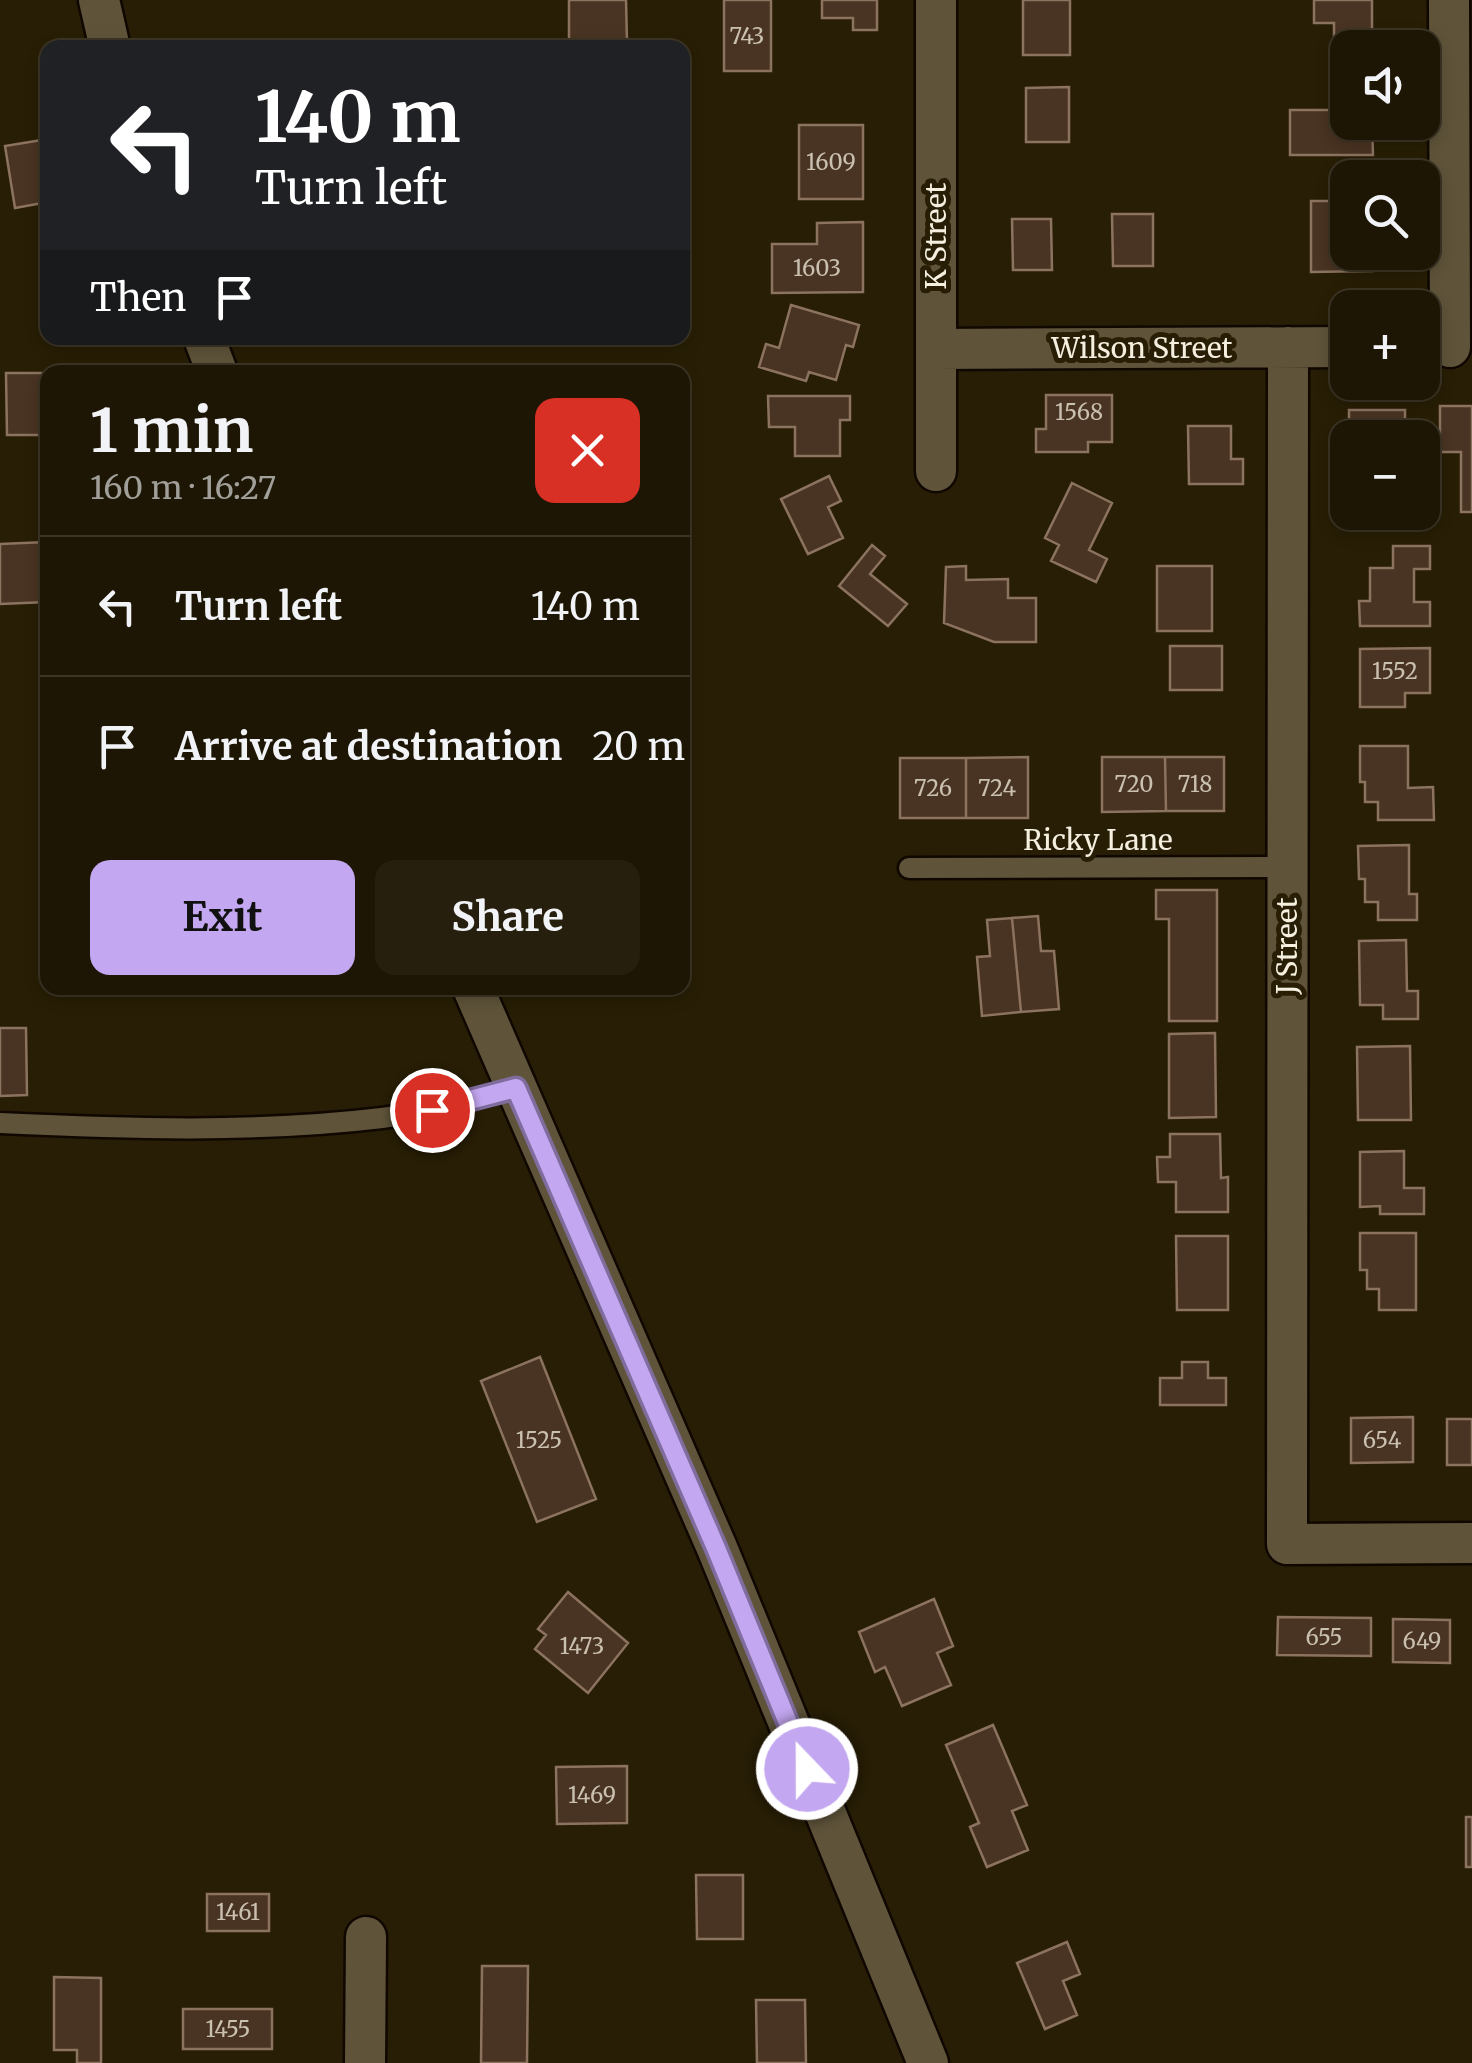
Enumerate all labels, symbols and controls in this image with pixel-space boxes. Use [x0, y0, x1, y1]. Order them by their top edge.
house number: 743 [730, 22, 764, 50]
map controls [1330, 30, 1440, 530]
button: sound [1330, 30, 1440, 140]
text: 140 m [255, 73, 461, 161]
icon: left [90, 80, 220, 210]
house number: 1609 [806, 148, 856, 176]
text: Turn left [255, 160, 447, 216]
button: search [1330, 160, 1440, 270]
street label: K Street [918, 183, 954, 289]
house number: 1603 [793, 254, 841, 282]
icon: arrive [207, 270, 262, 325]
text: Then [90, 274, 187, 321]
button: + [1330, 290, 1440, 400]
street label: Wilson Street [1051, 330, 1233, 366]
text: 1 min [90, 393, 253, 468]
button: close [535, 398, 640, 503]
house number: 1568 [1055, 398, 1103, 426]
button: − [1330, 420, 1440, 530]
text: 160 m · 16:27 [90, 468, 276, 508]
icon: left [90, 579, 145, 634]
text: Turn left [175, 583, 342, 630]
text: 140 m [531, 583, 640, 630]
house number: 1552 [1372, 657, 1418, 685]
icon: arrive [90, 719, 145, 774]
text: Arrive at destination [175, 723, 562, 770]
text: 20 m [592, 723, 685, 770]
house number: 720 [1114, 770, 1154, 798]
house number: 718 [1178, 770, 1212, 798]
house number: 726 [914, 774, 952, 802]
house number: 724 [978, 774, 1017, 802]
street label: Ricky Lane [1023, 822, 1173, 858]
button: Exit [90, 860, 355, 975]
button: Share [375, 860, 640, 975]
street label: J Street [1269, 897, 1305, 996]
pin [390, 1068, 475, 1153]
icon: arrive [405, 1083, 460, 1138]
house number: 1525 [516, 1426, 562, 1454]
house number: 654 [1363, 1426, 1402, 1454]
house number: 655 [1306, 1623, 1342, 1651]
house number: 649 [1403, 1627, 1441, 1655]
house number: 1473 [560, 1632, 604, 1660]
position arrow [755, 1717, 859, 1821]
house number: 1469 [568, 1781, 616, 1809]
house number: 1461 [216, 1898, 260, 1926]
house number: 1455 [206, 2015, 250, 2043]

